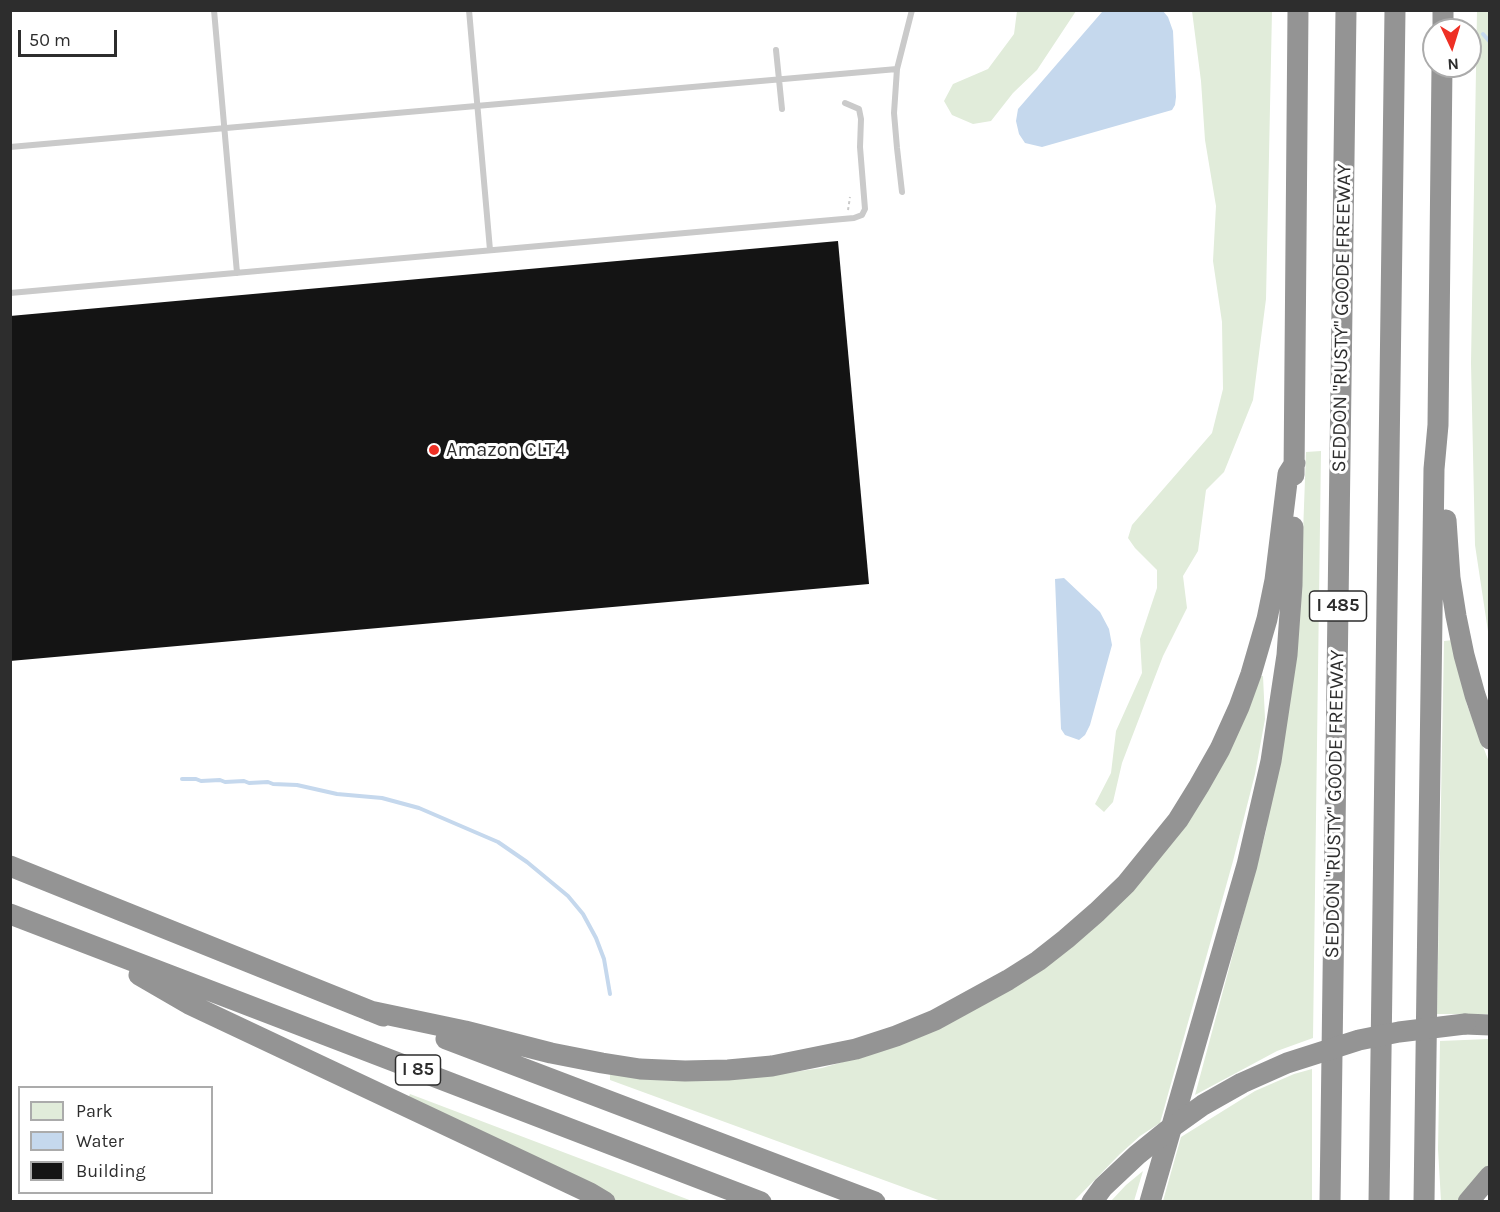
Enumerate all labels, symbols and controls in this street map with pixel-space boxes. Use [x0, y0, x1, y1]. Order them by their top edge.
scale bar [21, 18, 120, 56]
north arrow [1422, 18, 1482, 78]
text: 50 m [29, 29, 71, 51]
text: N [1447, 55, 1460, 74]
street label: SEDDON "RUSTY" GOODE FREEWAY [1327, 163, 1357, 473]
place label: Amazon CLT4 [446, 438, 566, 462]
marker: Amazon CLT4 [427, 443, 441, 457]
road number: I 485 [1310, 591, 1366, 621]
street label: SEDDON "RUSTY" GOODE FREEWAY [1320, 649, 1350, 959]
road number: I 85 [396, 1055, 440, 1085]
legend [18, 1086, 213, 1194]
text: Park [76, 1100, 113, 1122]
text: Water [76, 1130, 124, 1152]
text: Building [76, 1160, 146, 1182]

